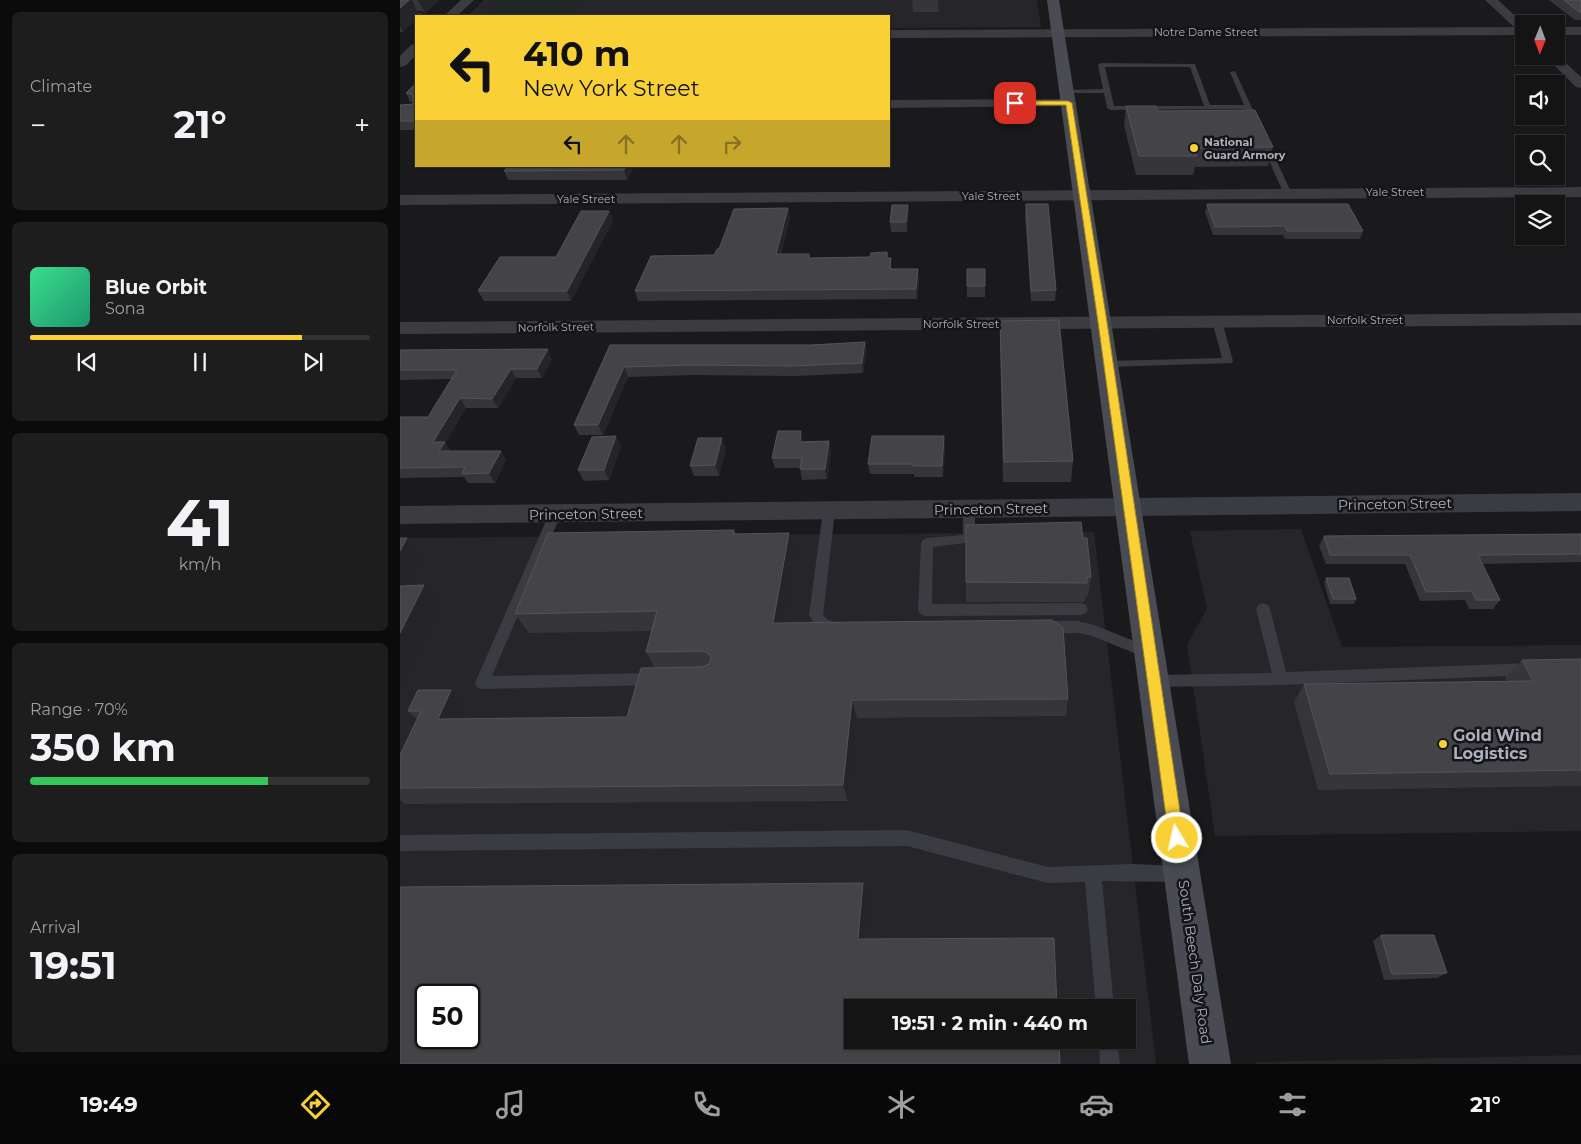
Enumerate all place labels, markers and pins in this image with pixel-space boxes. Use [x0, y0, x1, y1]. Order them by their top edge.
pin [994, 82, 1036, 124]
place label: National Guard Armory [1204, 135, 1286, 162]
marker: National Guard Armory [1188, 142, 1200, 154]
place label: Gold Wind Logistics [1453, 726, 1542, 763]
marker: Gold Wind Logistics [1437, 738, 1449, 750]

